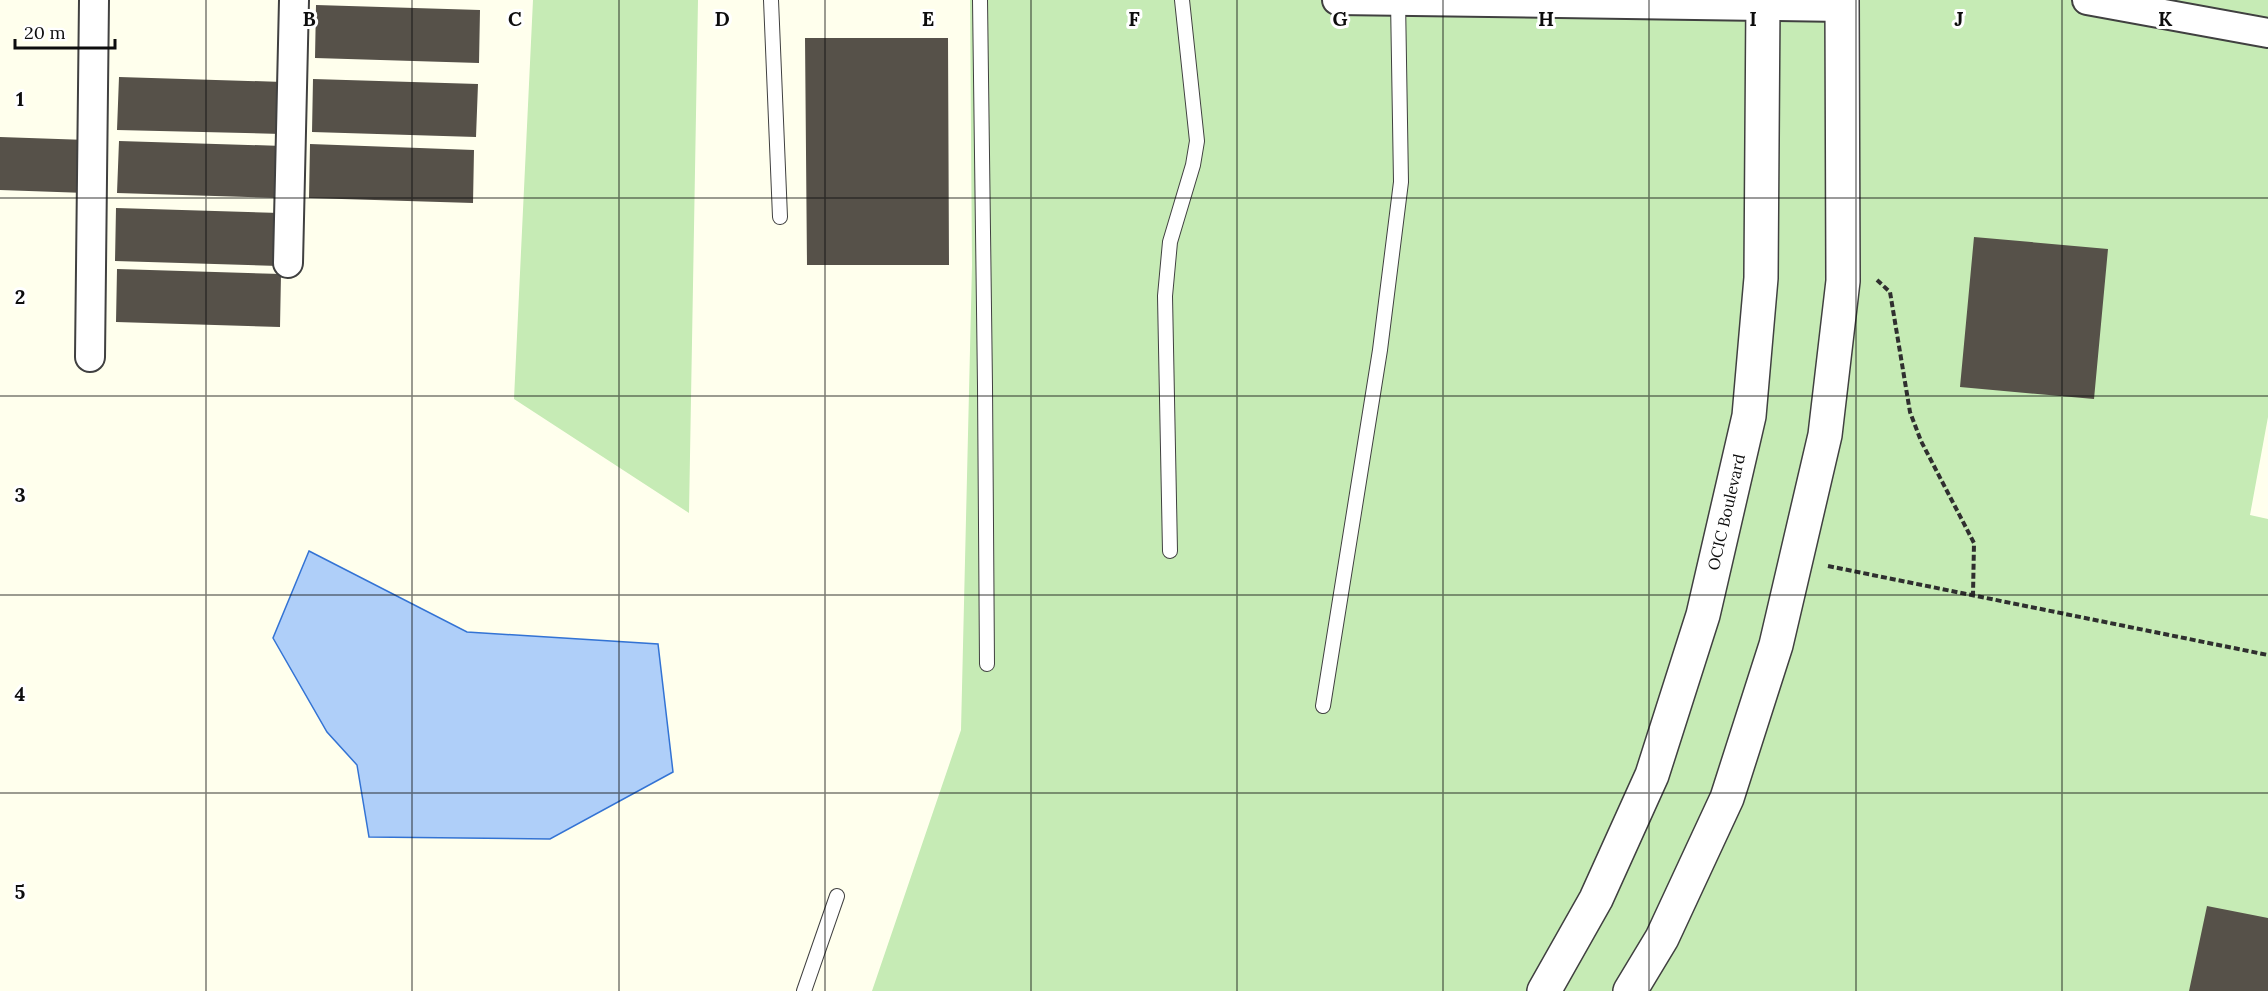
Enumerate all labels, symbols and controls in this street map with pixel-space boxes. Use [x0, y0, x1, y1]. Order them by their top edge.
text: B [302, 6, 316, 31]
text: C [508, 6, 522, 31]
text: D [714, 6, 730, 31]
text: E [922, 6, 934, 31]
text: F [1128, 6, 1140, 31]
text: G [1332, 6, 1348, 31]
text: H [1538, 6, 1554, 31]
text: I [1749, 6, 1757, 31]
text: J [1954, 6, 1964, 31]
text: K [2158, 6, 2173, 31]
scale bar [15, 12, 116, 50]
text: 20 m [24, 21, 66, 44]
text: 1 [16, 86, 24, 111]
text: 2 [15, 284, 25, 309]
street label: OCIC Boulevard [1703, 451, 1749, 572]
text: 3 [14, 482, 26, 507]
text: 4 [15, 681, 26, 706]
text: 5 [15, 879, 26, 904]

